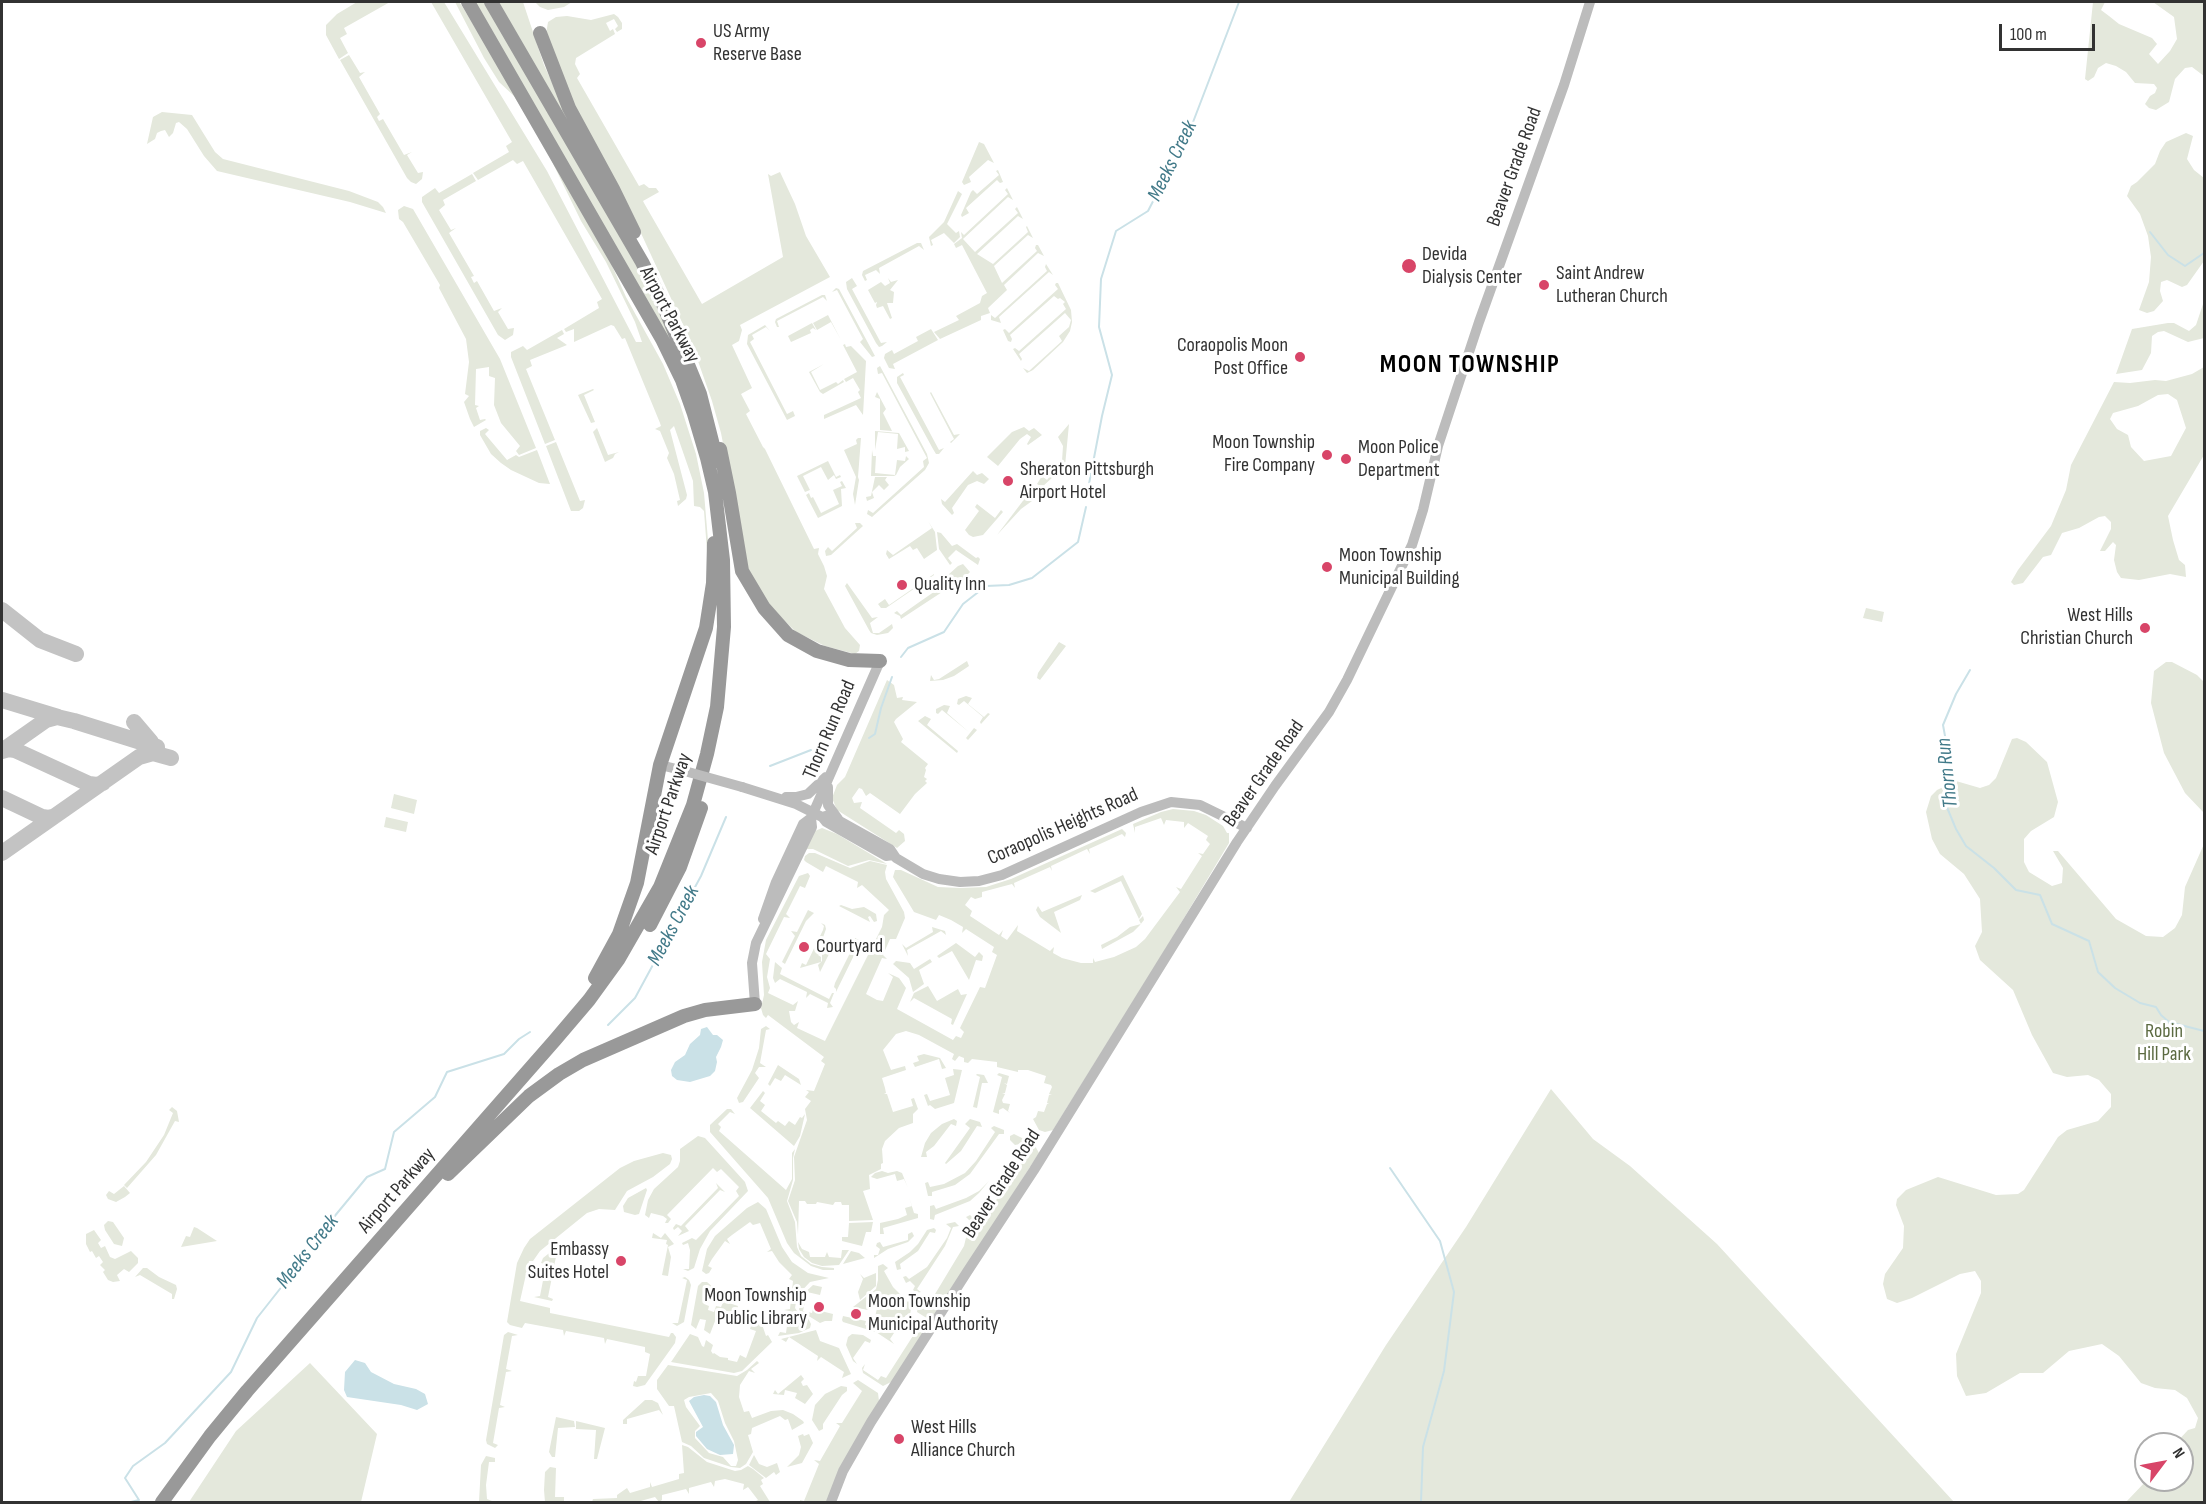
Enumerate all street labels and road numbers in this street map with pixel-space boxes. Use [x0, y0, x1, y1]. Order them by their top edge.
street label: Beaver Grade Road [1482, 104, 1548, 230]
street label: Airport Parkway [634, 263, 704, 367]
street label: Thorn Run Road [798, 677, 862, 783]
street label: Beaver Grade Road [1218, 716, 1310, 832]
street label: Airport Parkway [640, 750, 698, 858]
street label: Coraopolis Heights Road [984, 783, 1142, 871]
street label: Beaver Grade Road [958, 1125, 1046, 1243]
street label: Airport Parkway [353, 1143, 441, 1239]

